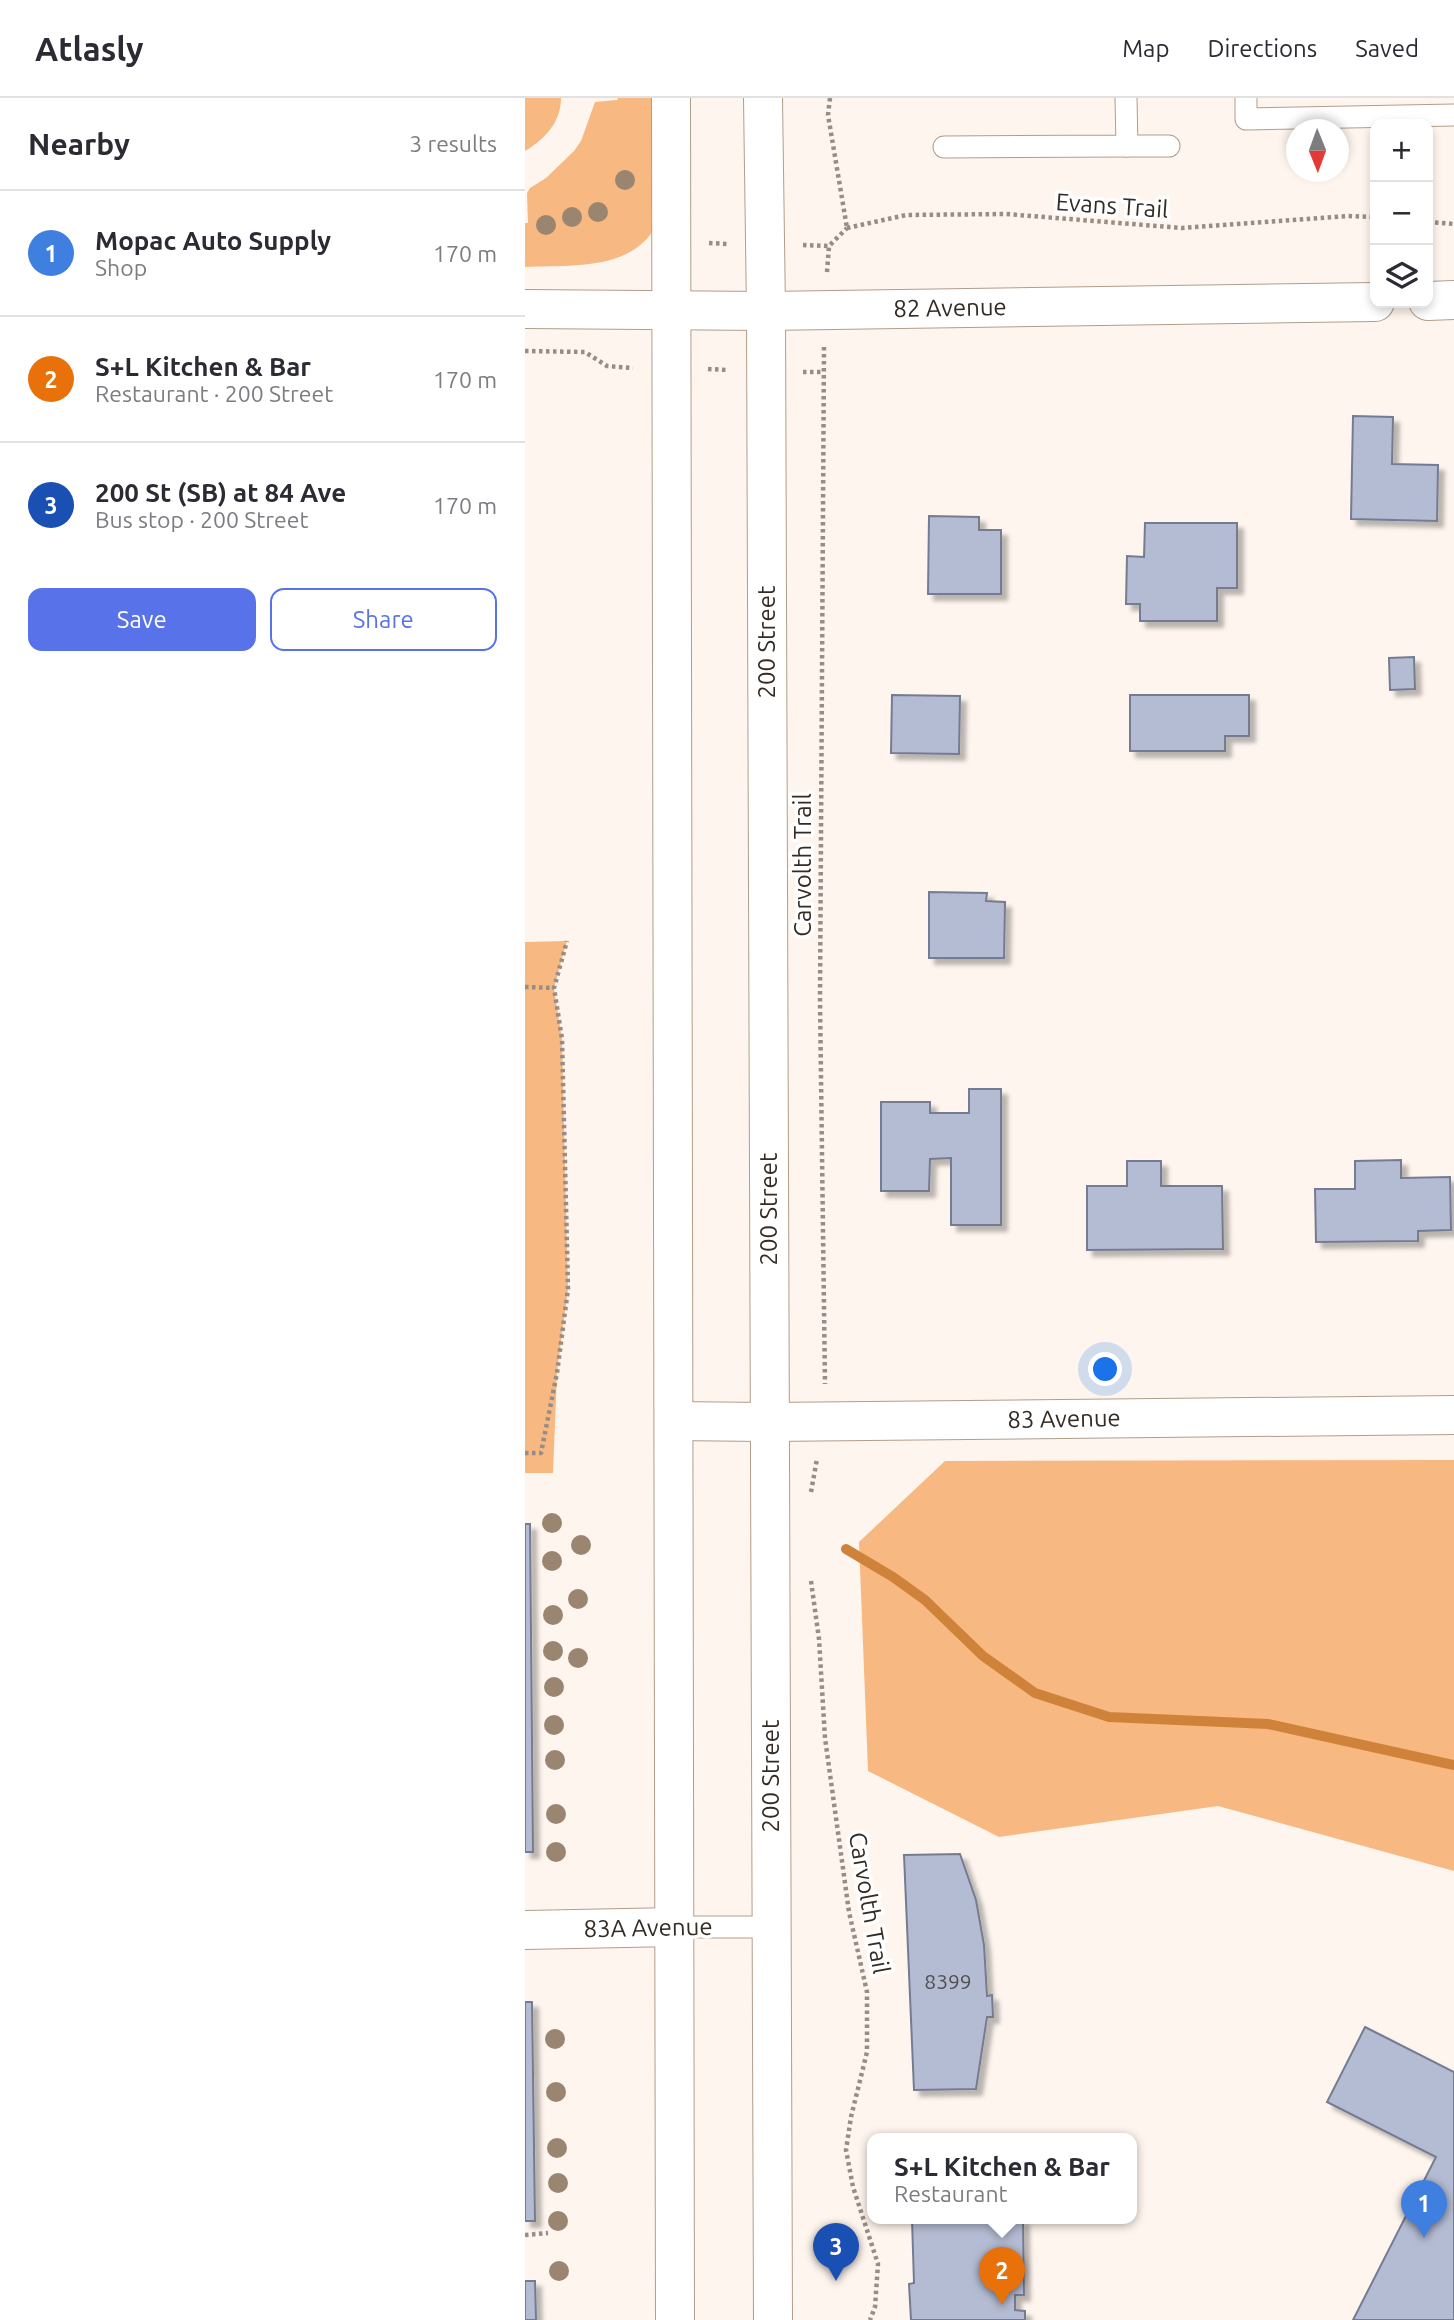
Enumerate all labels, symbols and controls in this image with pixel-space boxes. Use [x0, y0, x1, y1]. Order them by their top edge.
text: Atlasly [35, 30, 144, 67]
text: Map [1122, 35, 1169, 62]
text: Directions [1207, 35, 1317, 62]
text: Saved [1355, 35, 1419, 62]
north arrow [1286, 119, 1349, 182]
map controls [1370, 119, 1433, 308]
button: + [1370, 119, 1433, 182]
text: Nearby [28, 127, 130, 161]
text: 3 results [409, 131, 497, 156]
button: − [1370, 182, 1433, 245]
street label: Evans Trail [1055, 188, 1169, 223]
text: Mopac Auto Supply [95, 226, 331, 255]
text: 1 [45, 241, 57, 266]
text: 170 m [433, 241, 497, 266]
button: layers [1370, 245, 1433, 308]
text: Shop [95, 255, 147, 280]
street label: 82 Avenue [893, 293, 1007, 322]
text: S+L Kitchen & Bar [95, 352, 311, 381]
text: 2 [45, 367, 57, 392]
text: 170 m [433, 367, 497, 392]
text: Restaurant · 200 Street [95, 381, 333, 406]
text: 200 St (SB) at 84 Ave [95, 478, 346, 507]
text: 3 [45, 493, 57, 518]
text: 170 m [433, 493, 497, 518]
text: Bus stop · 200 Street [95, 507, 308, 532]
street label: 200 Street [753, 585, 780, 699]
button: Save [28, 588, 256, 651]
button: Share [270, 588, 497, 651]
street label: Carvolth Trail [789, 793, 816, 937]
street label: 200 Street [755, 1152, 782, 1266]
your location [1088, 1352, 1122, 1386]
street label: 83 Avenue [1007, 1404, 1121, 1433]
street label: 200 Street [757, 1719, 784, 1833]
street label: Carvolth Trail [844, 1830, 895, 1976]
street label: 83A Avenue [583, 1913, 713, 1942]
house number: 8399 [924, 1969, 972, 1993]
popup [867, 2133, 1137, 2224]
text: S+L Kitchen & Bar [894, 2152, 1110, 2181]
pin: 1 [1401, 2180, 1447, 2238]
text: Restaurant [894, 2181, 1008, 2206]
pin: 3 [813, 2223, 859, 2281]
pin: 2 [979, 2247, 1025, 2305]

